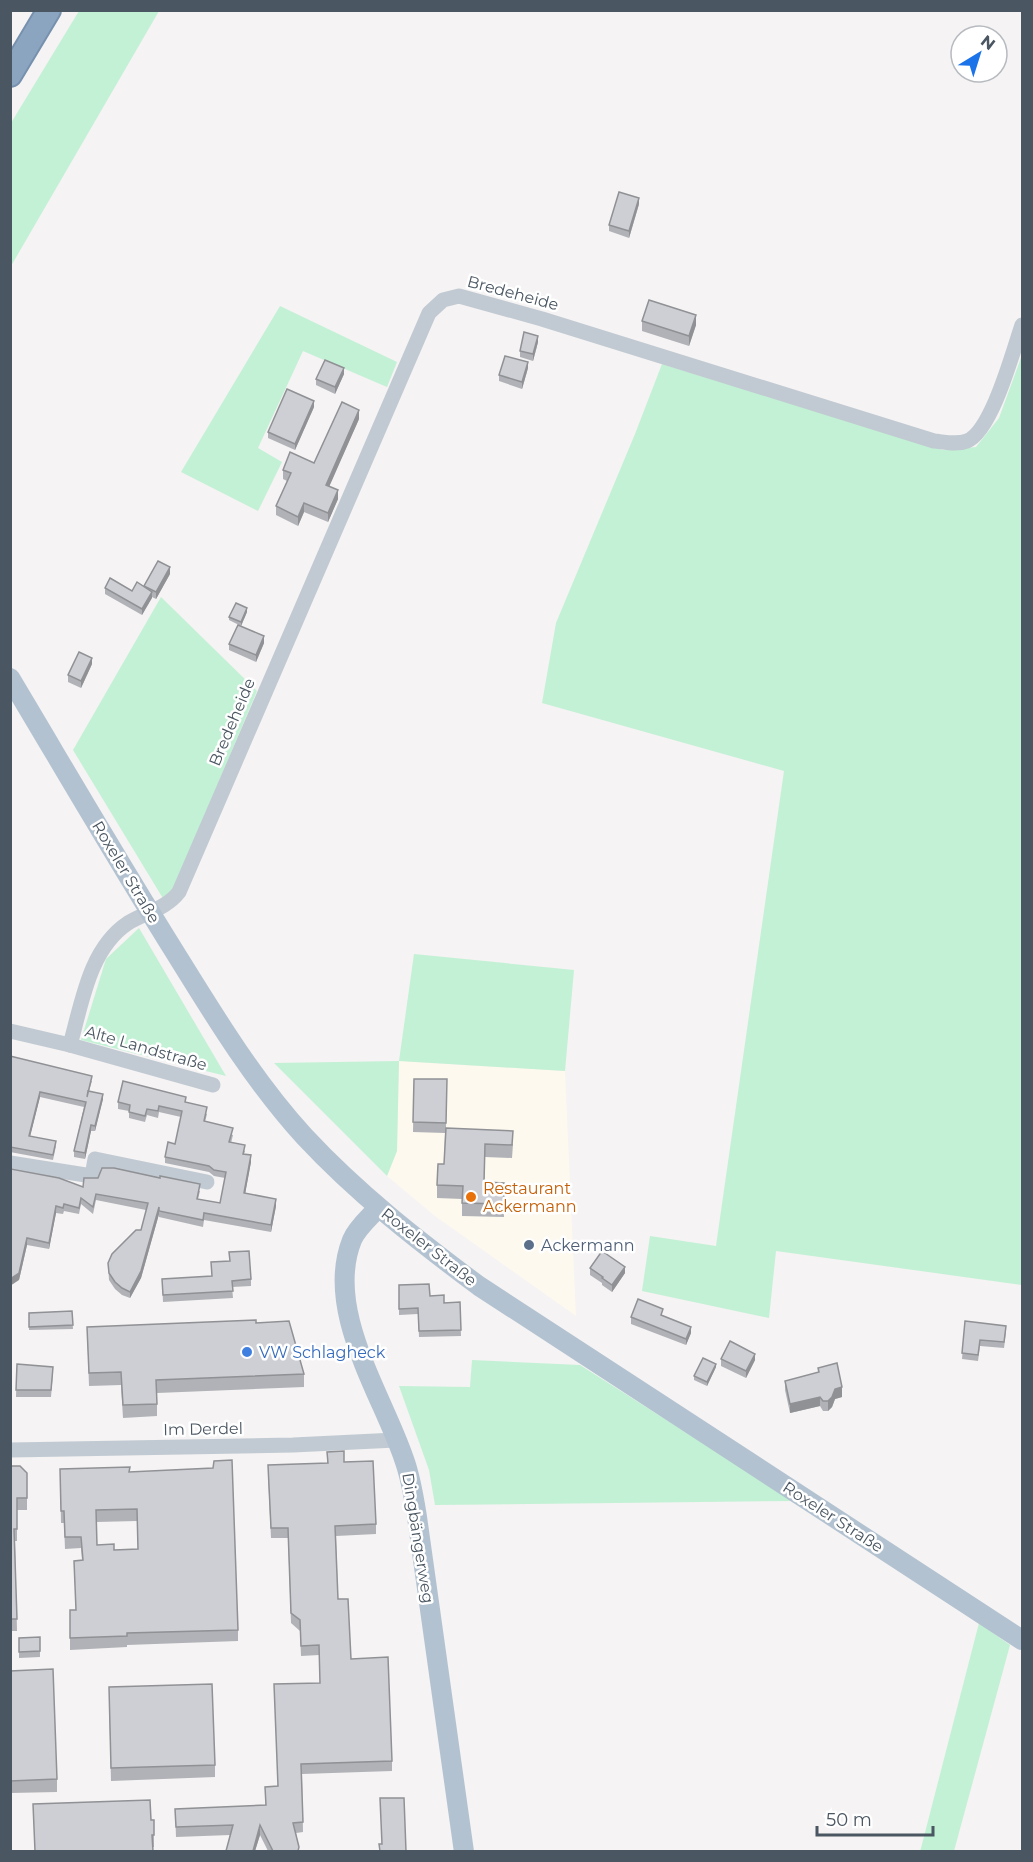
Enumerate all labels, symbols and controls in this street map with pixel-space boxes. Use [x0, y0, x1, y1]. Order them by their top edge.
north arrow [949, 24, 1009, 84]
text: N [977, 31, 999, 54]
street label: Bredeheide [465, 272, 561, 314]
street label: Bredeheide [205, 675, 259, 769]
street label: Roxeler Straße [88, 818, 164, 926]
street label: Alte Landstraße [83, 1021, 209, 1075]
place label: Restaurant Ackermann [483, 1179, 577, 1216]
marker: Restaurant Ackermann [464, 1190, 478, 1204]
street label: Roxeler Straße [378, 1204, 480, 1290]
place label: Ackermann [541, 1236, 635, 1255]
marker: Ackermann [522, 1238, 536, 1252]
place label: VW Schlagheck [259, 1343, 386, 1362]
marker: VW Schlagheck [240, 1345, 254, 1359]
street label: Im Derdel [163, 1419, 243, 1439]
street label: Dingbängerweg [398, 1471, 438, 1605]
street label: Roxeler Straße [779, 1478, 887, 1556]
scale bar [817, 1799, 932, 1837]
text: 50 m [826, 1809, 872, 1831]

